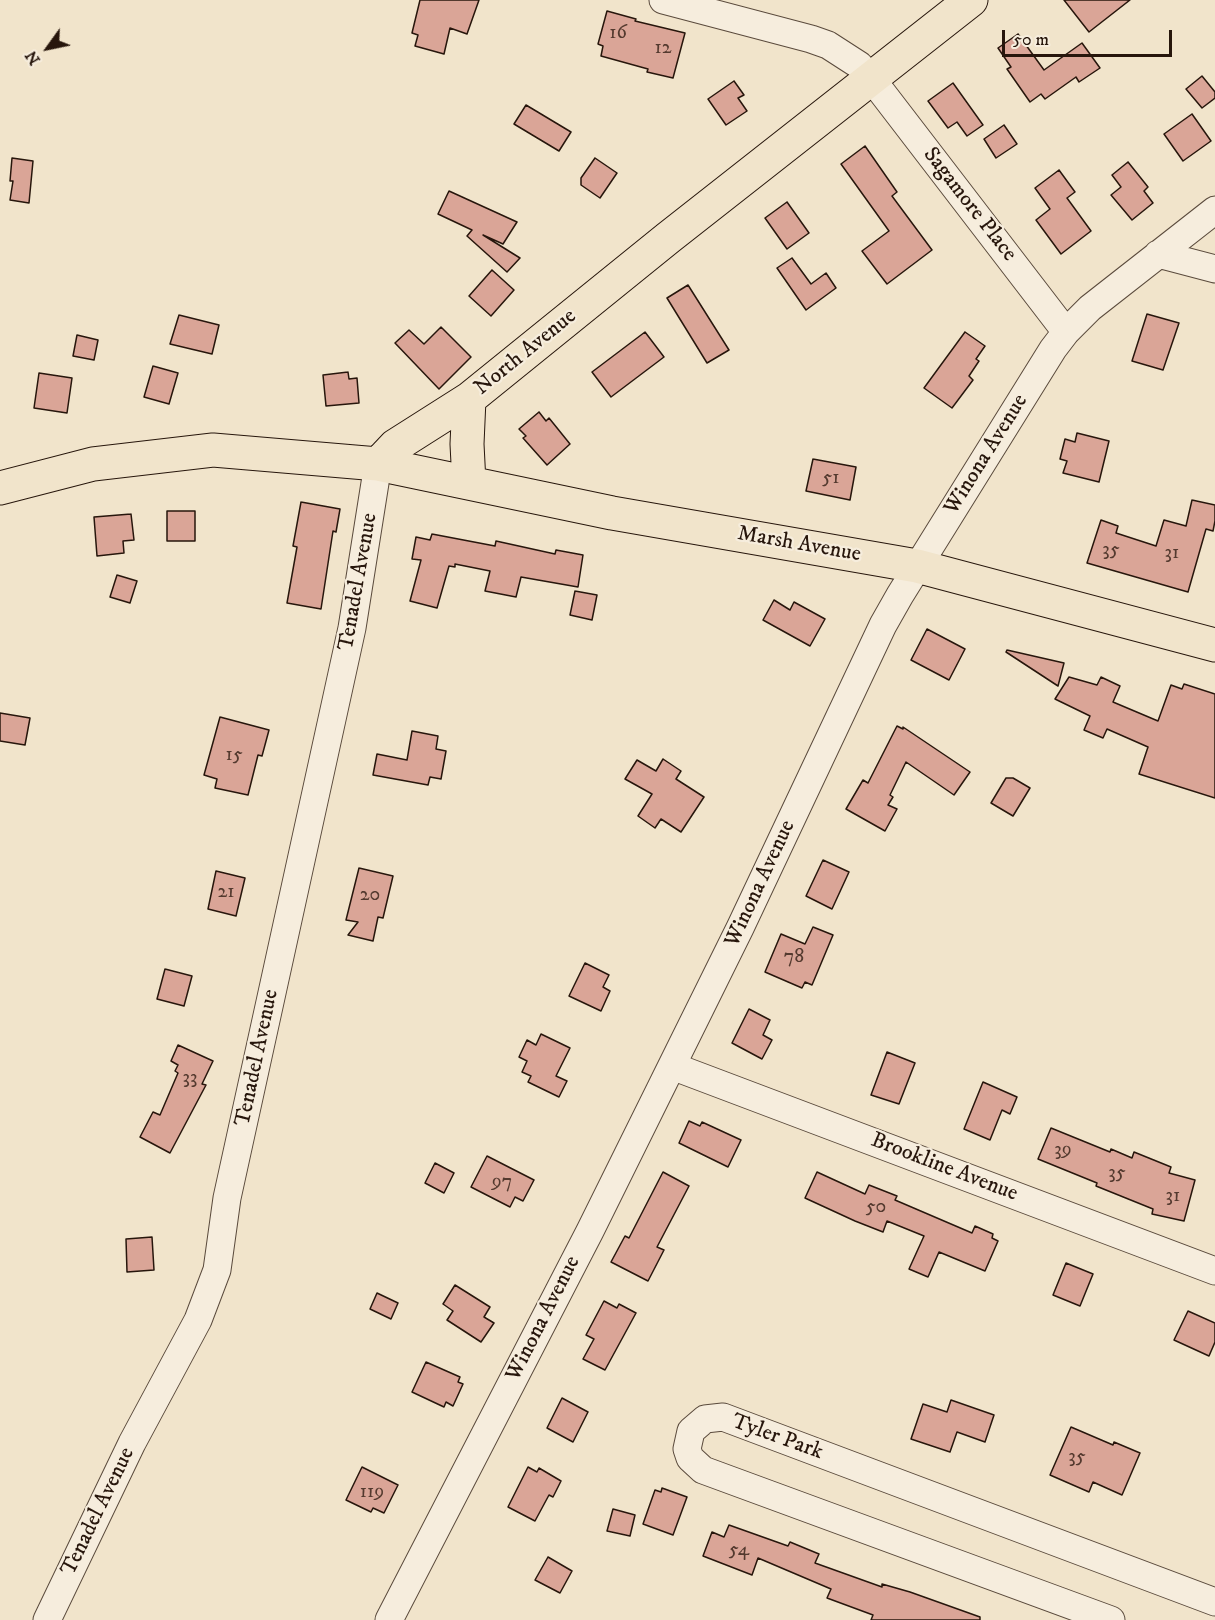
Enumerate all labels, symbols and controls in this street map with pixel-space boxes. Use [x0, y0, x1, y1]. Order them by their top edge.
north arrow [18, 18, 78, 78]
scale bar [1005, 18, 1174, 56]
house number: 16 [609, 22, 627, 46]
text: 50 m [1013, 29, 1049, 51]
house number: 12 [654, 37, 672, 61]
text: N [21, 47, 45, 69]
street label: Sagamore Place [916, 143, 1022, 267]
street label: North Avenue [470, 304, 582, 402]
street label: Winona Avenue [940, 390, 1034, 520]
house number: 51 [822, 467, 840, 491]
street label: Tenadel Avenue [334, 511, 384, 653]
street label: Marsh Avenue [735, 521, 863, 569]
house number: 35 [1102, 539, 1120, 563]
house number: 31 [1165, 542, 1179, 566]
house number: 15 [225, 744, 243, 768]
street label: Winona Avenue [720, 816, 802, 952]
house number: 21 [217, 881, 235, 905]
house number: 20 [360, 884, 380, 908]
house number: 78 [784, 946, 804, 970]
street label: Tenadel Avenue [231, 987, 285, 1129]
house number: 33 [183, 1067, 197, 1091]
street label: Brookline Avenue [867, 1128, 1021, 1208]
house number: 39 [1054, 1139, 1072, 1163]
house number: 35 [1108, 1162, 1126, 1186]
house number: 97 [492, 1171, 512, 1195]
house number: 31 [1166, 1185, 1180, 1209]
house number: 50 [866, 1196, 886, 1220]
street label: Winona Avenue [501, 1252, 587, 1386]
street label: Tyler Park [728, 1409, 826, 1467]
street label: Tenadel Avenue [57, 1444, 141, 1580]
house number: 35 [1068, 1446, 1086, 1470]
house number: 119 [360, 1481, 384, 1505]
house number: 54 [729, 1539, 749, 1563]

